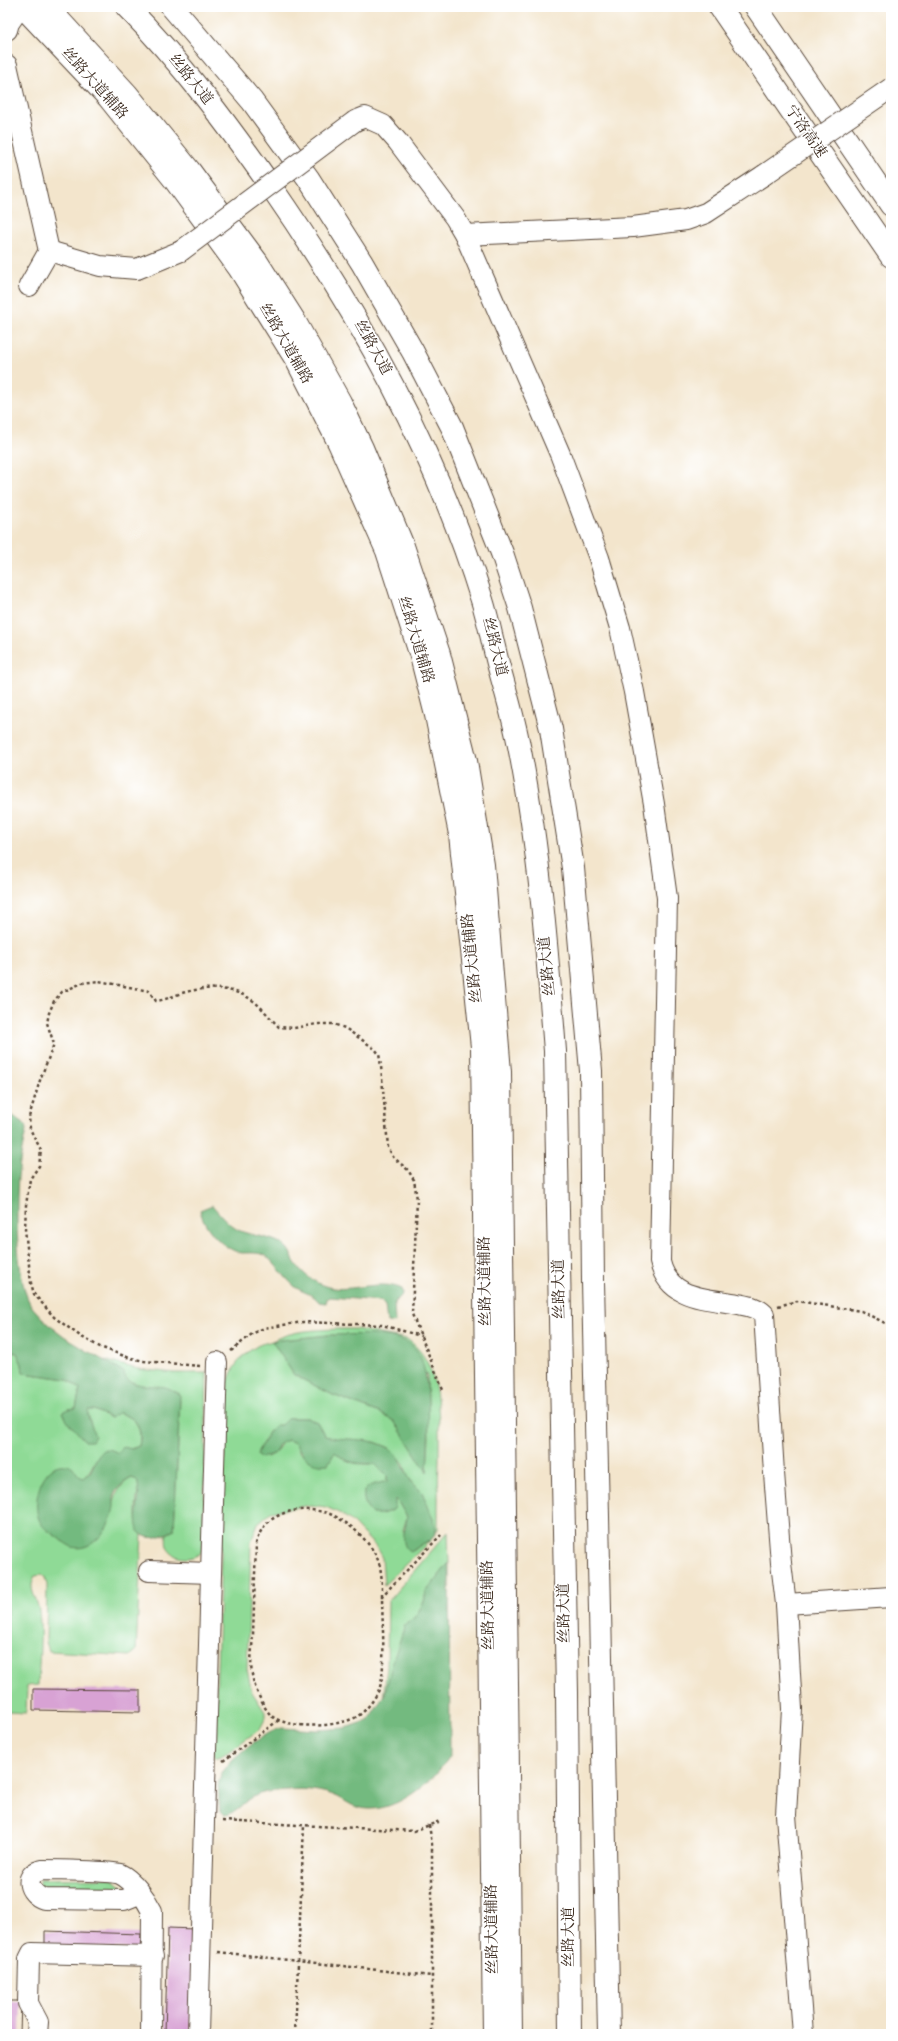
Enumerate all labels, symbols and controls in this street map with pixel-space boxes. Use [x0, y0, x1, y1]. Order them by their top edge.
street label: 丝路大道辅路 [56, 44, 132, 124]
street label: 丝路大道 [163, 50, 217, 110]
street label: 宁洛高速 [779, 101, 831, 163]
street label: 丝路大道辅路 [253, 300, 317, 388]
street label: 丝路大道 [348, 317, 396, 379]
street label: 丝路大道辅路 [392, 594, 438, 686]
street label: 丝路大道 [477, 615, 511, 679]
street label: 丝路大道辅路 [458, 912, 488, 1004]
street label: 丝路大道 [534, 935, 562, 997]
street label: 丝路大道辅路 [475, 1236, 497, 1326]
street label: 丝路大道 [549, 1259, 571, 1319]
street label: 丝路大道辅路 [478, 1560, 500, 1650]
street label: 丝路大道 [554, 1583, 576, 1643]
street label: 丝路大道辅路 [482, 1884, 504, 1974]
street label: 丝路大道 [559, 1907, 580, 1967]

